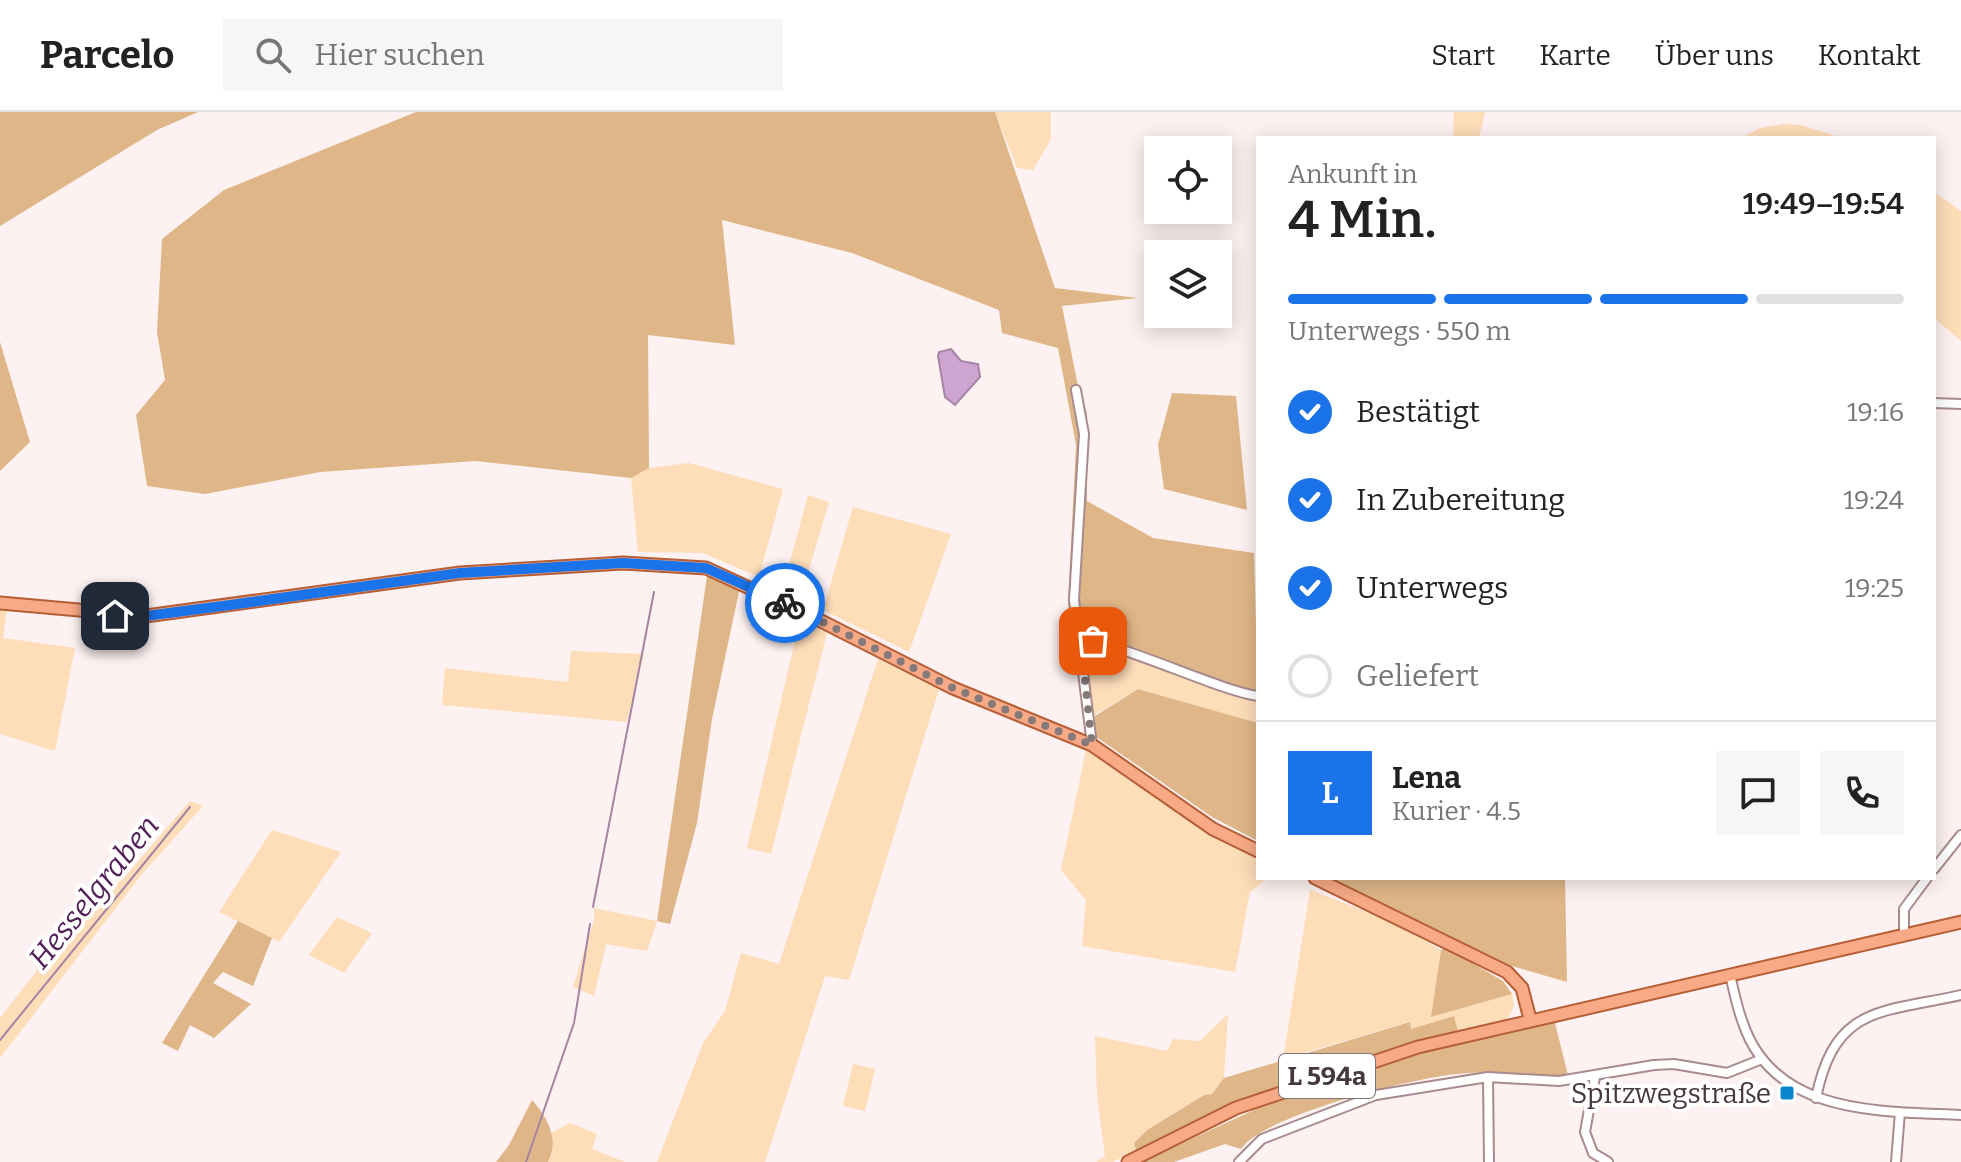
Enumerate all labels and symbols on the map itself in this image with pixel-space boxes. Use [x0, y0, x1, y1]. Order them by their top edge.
courier [745, 563, 825, 643]
pin [81, 582, 149, 650]
pin [1059, 607, 1127, 675]
water label: Hesselgraben [21, 808, 167, 976]
road number: L 594a [1279, 1054, 1375, 1098]
place label: Spitzwegstraße [1571, 1077, 1771, 1110]
marker: Spitzwegstraße [1778, 1084, 1796, 1102]

